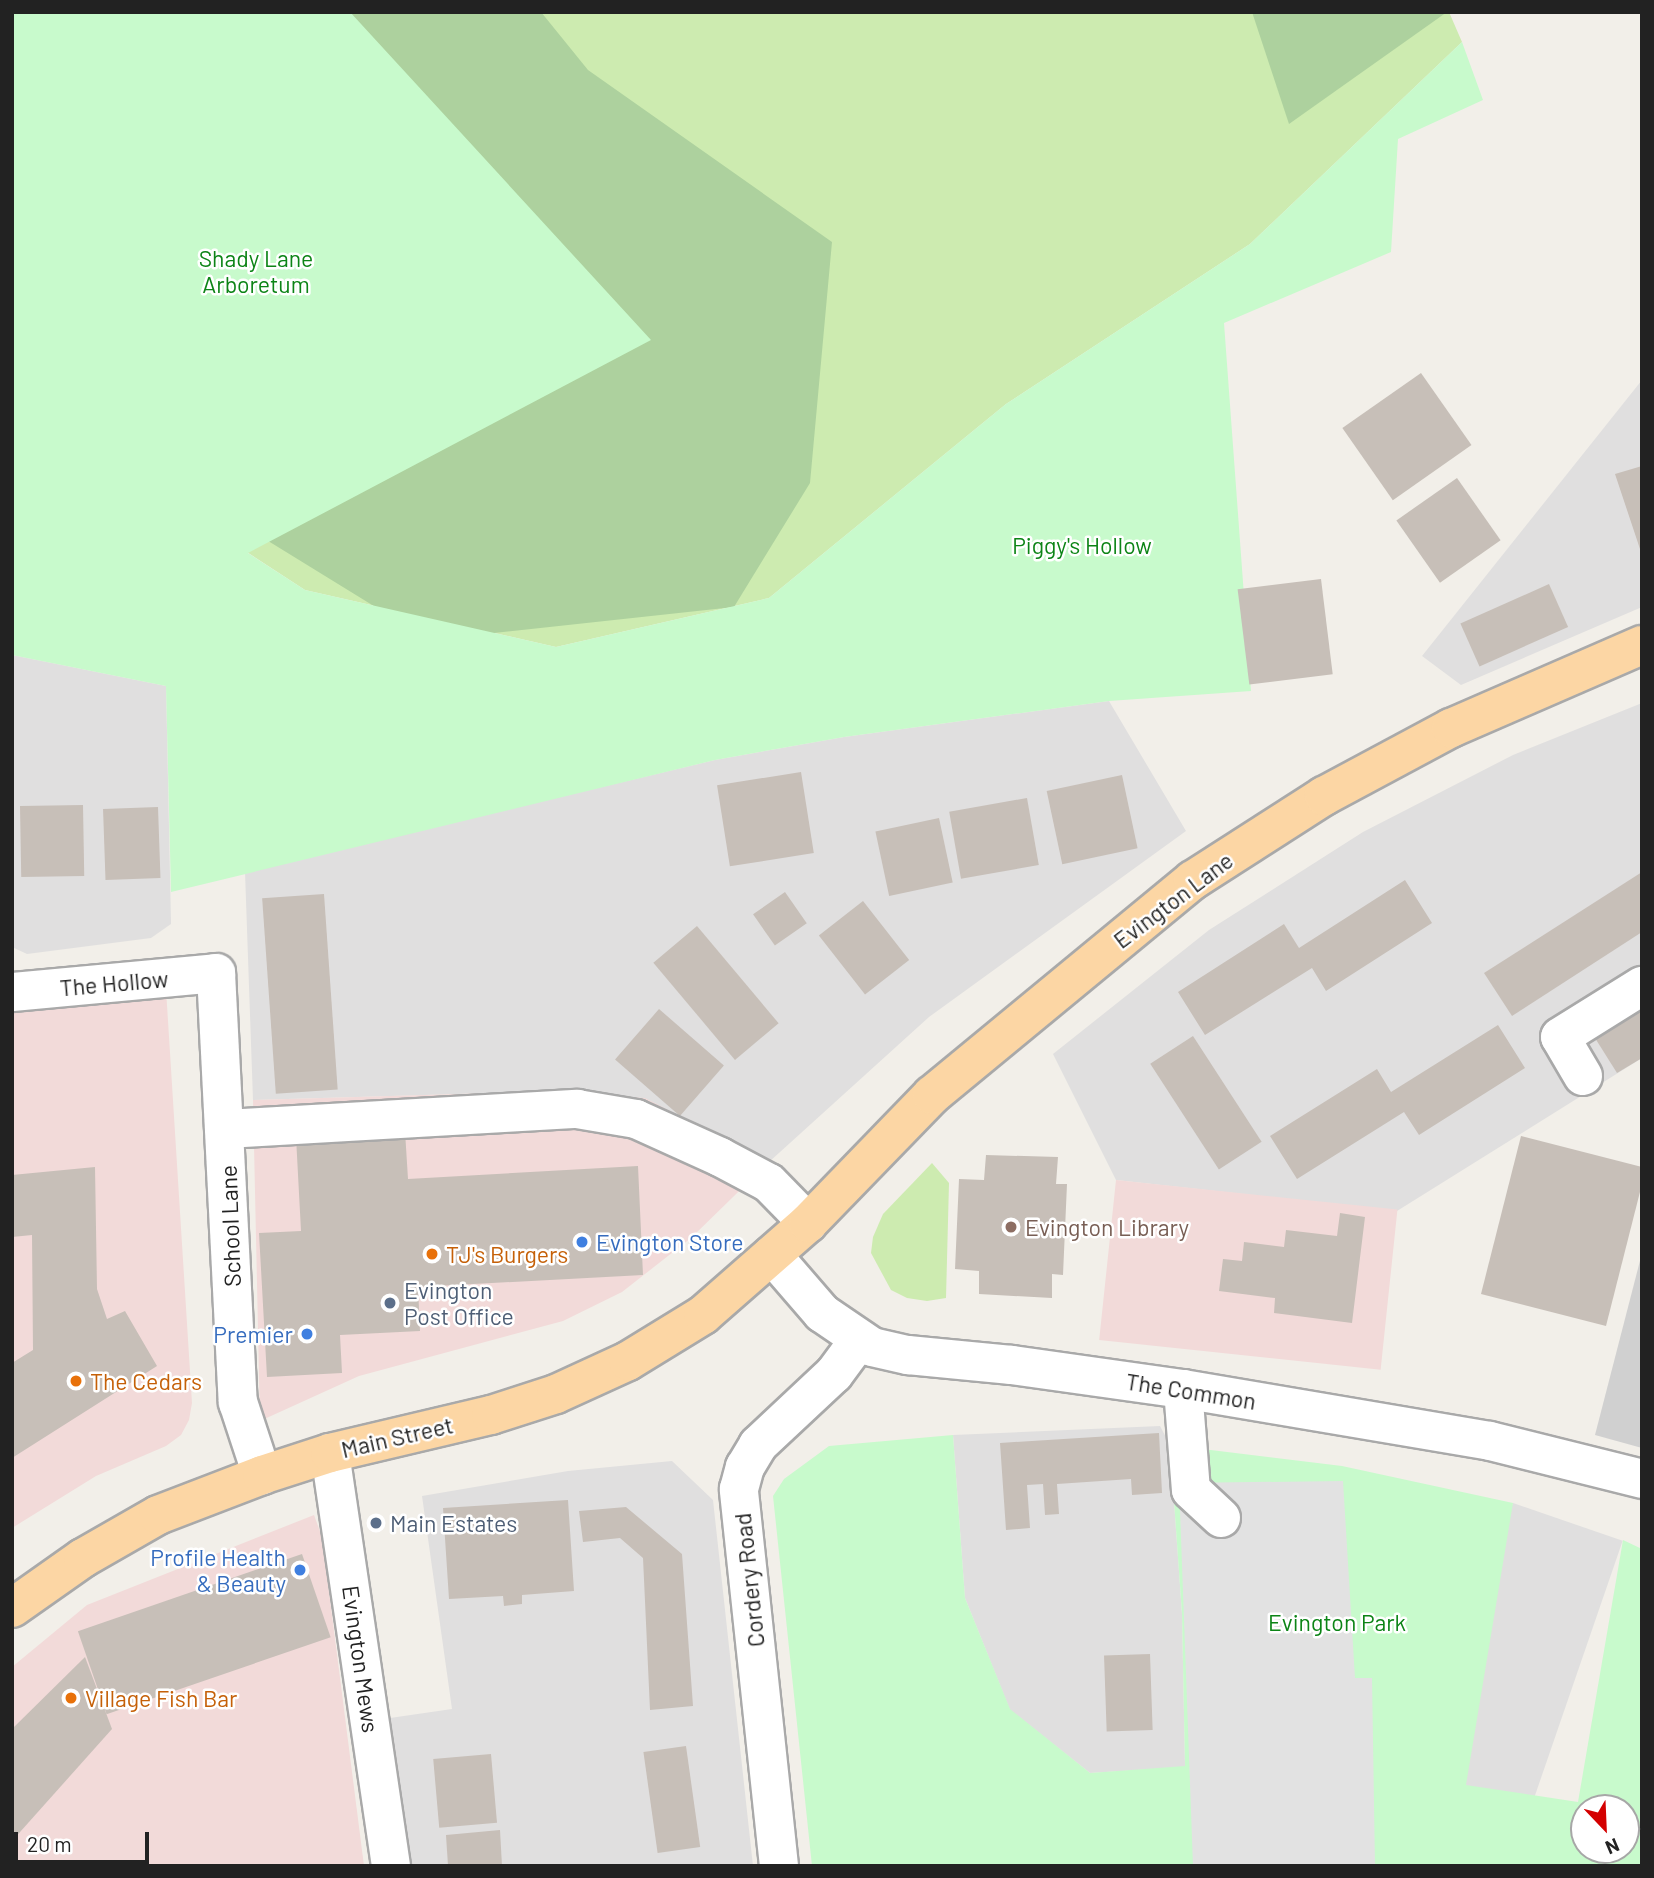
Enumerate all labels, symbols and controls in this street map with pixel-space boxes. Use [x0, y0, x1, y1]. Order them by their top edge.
park label: Shady Lane Arboretum [199, 244, 313, 298]
park label: Piggy's Hollow [1012, 531, 1152, 559]
street label: Evington Lane [1108, 846, 1238, 954]
street label: The Hollow [59, 965, 169, 1001]
street label: School Lane [214, 1165, 246, 1287]
place label: Evington Library [1025, 1213, 1189, 1241]
marker: Evington Library [1003, 1219, 1019, 1235]
place label: Evington Store [596, 1228, 743, 1256]
marker: Evington Store [574, 1234, 590, 1250]
place label: TJ's Burgers [446, 1240, 568, 1268]
marker: TJ's Burgers [424, 1246, 440, 1262]
place label: Evington Post Office [404, 1276, 514, 1330]
marker: Evington Post Office [382, 1295, 398, 1311]
place label: Premier [213, 1320, 293, 1348]
marker: Premier [299, 1326, 315, 1342]
place label: The Cedars [90, 1367, 202, 1395]
street label: The Common [1124, 1367, 1258, 1415]
marker: The Cedars [68, 1373, 84, 1389]
street label: Main Street [338, 1411, 456, 1463]
place label: Main Estates [390, 1509, 517, 1537]
street label: Cordery Road [728, 1512, 770, 1648]
marker: Main Estates [368, 1515, 384, 1531]
place label: Profile Health & Beauty [150, 1543, 286, 1597]
marker: Profile Health & Beauty [292, 1562, 308, 1578]
street label: Evington Mews [337, 1584, 385, 1734]
park label: Evington Park [1268, 1608, 1406, 1636]
place label: Village Fish Bar [85, 1684, 237, 1712]
marker: Village Fish Bar [63, 1690, 79, 1706]
north arrow [1570, 1794, 1640, 1864]
scale bar [18, 1818, 152, 1862]
text: 20 m [27, 1831, 72, 1856]
text: N [1602, 1834, 1623, 1860]

